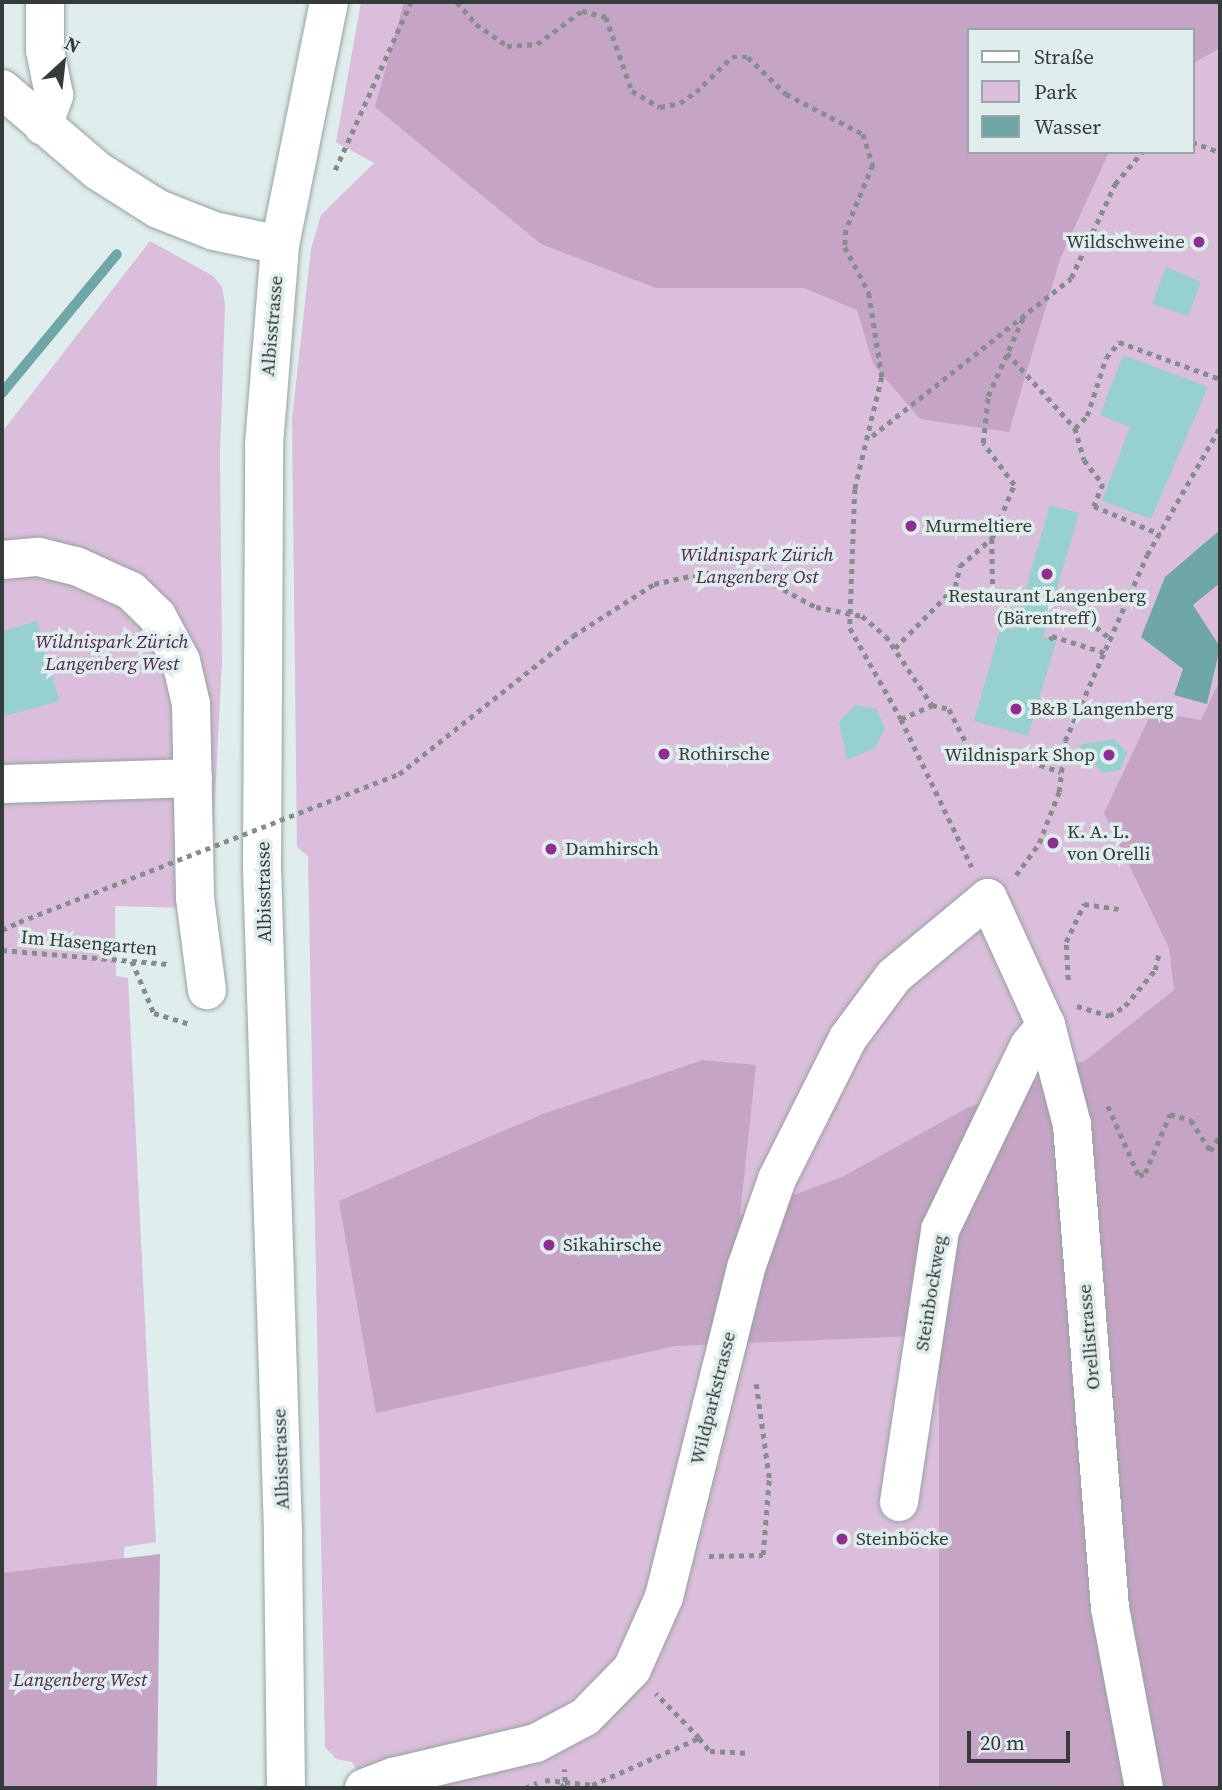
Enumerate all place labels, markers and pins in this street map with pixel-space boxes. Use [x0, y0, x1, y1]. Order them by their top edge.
place label: Wildschweine [1066, 231, 1185, 253]
marker: Wildschweine [1191, 234, 1207, 250]
place label: Murmeltiere [925, 515, 1032, 537]
marker: Murmeltiere [903, 518, 919, 534]
marker: Restaurant Langenberg (Bärentreff) [1039, 566, 1055, 582]
place label: Restaurant Langenberg (Bärentreff) [948, 585, 1146, 629]
place label: B&B Langenberg [1030, 698, 1174, 720]
marker: B&B Langenberg [1008, 701, 1024, 717]
place label: Rothirsche [678, 743, 770, 765]
place label: Wildnispark Shop [944, 744, 1095, 766]
marker: Rothirsche [656, 746, 672, 762]
marker: Wildnispark Shop [1101, 747, 1117, 763]
place label: K. A. L. von Orelli [1067, 821, 1150, 865]
marker: K. A. L. von Orelli [1045, 835, 1061, 851]
place label: Damhirsch [565, 838, 659, 860]
marker: Damhirsch [543, 841, 559, 857]
place label: Sikahirsche [563, 1234, 662, 1256]
marker: Sikahirsche [541, 1237, 557, 1253]
place label: Steinböcke [856, 1528, 949, 1550]
marker: Steinböcke [834, 1531, 850, 1547]

